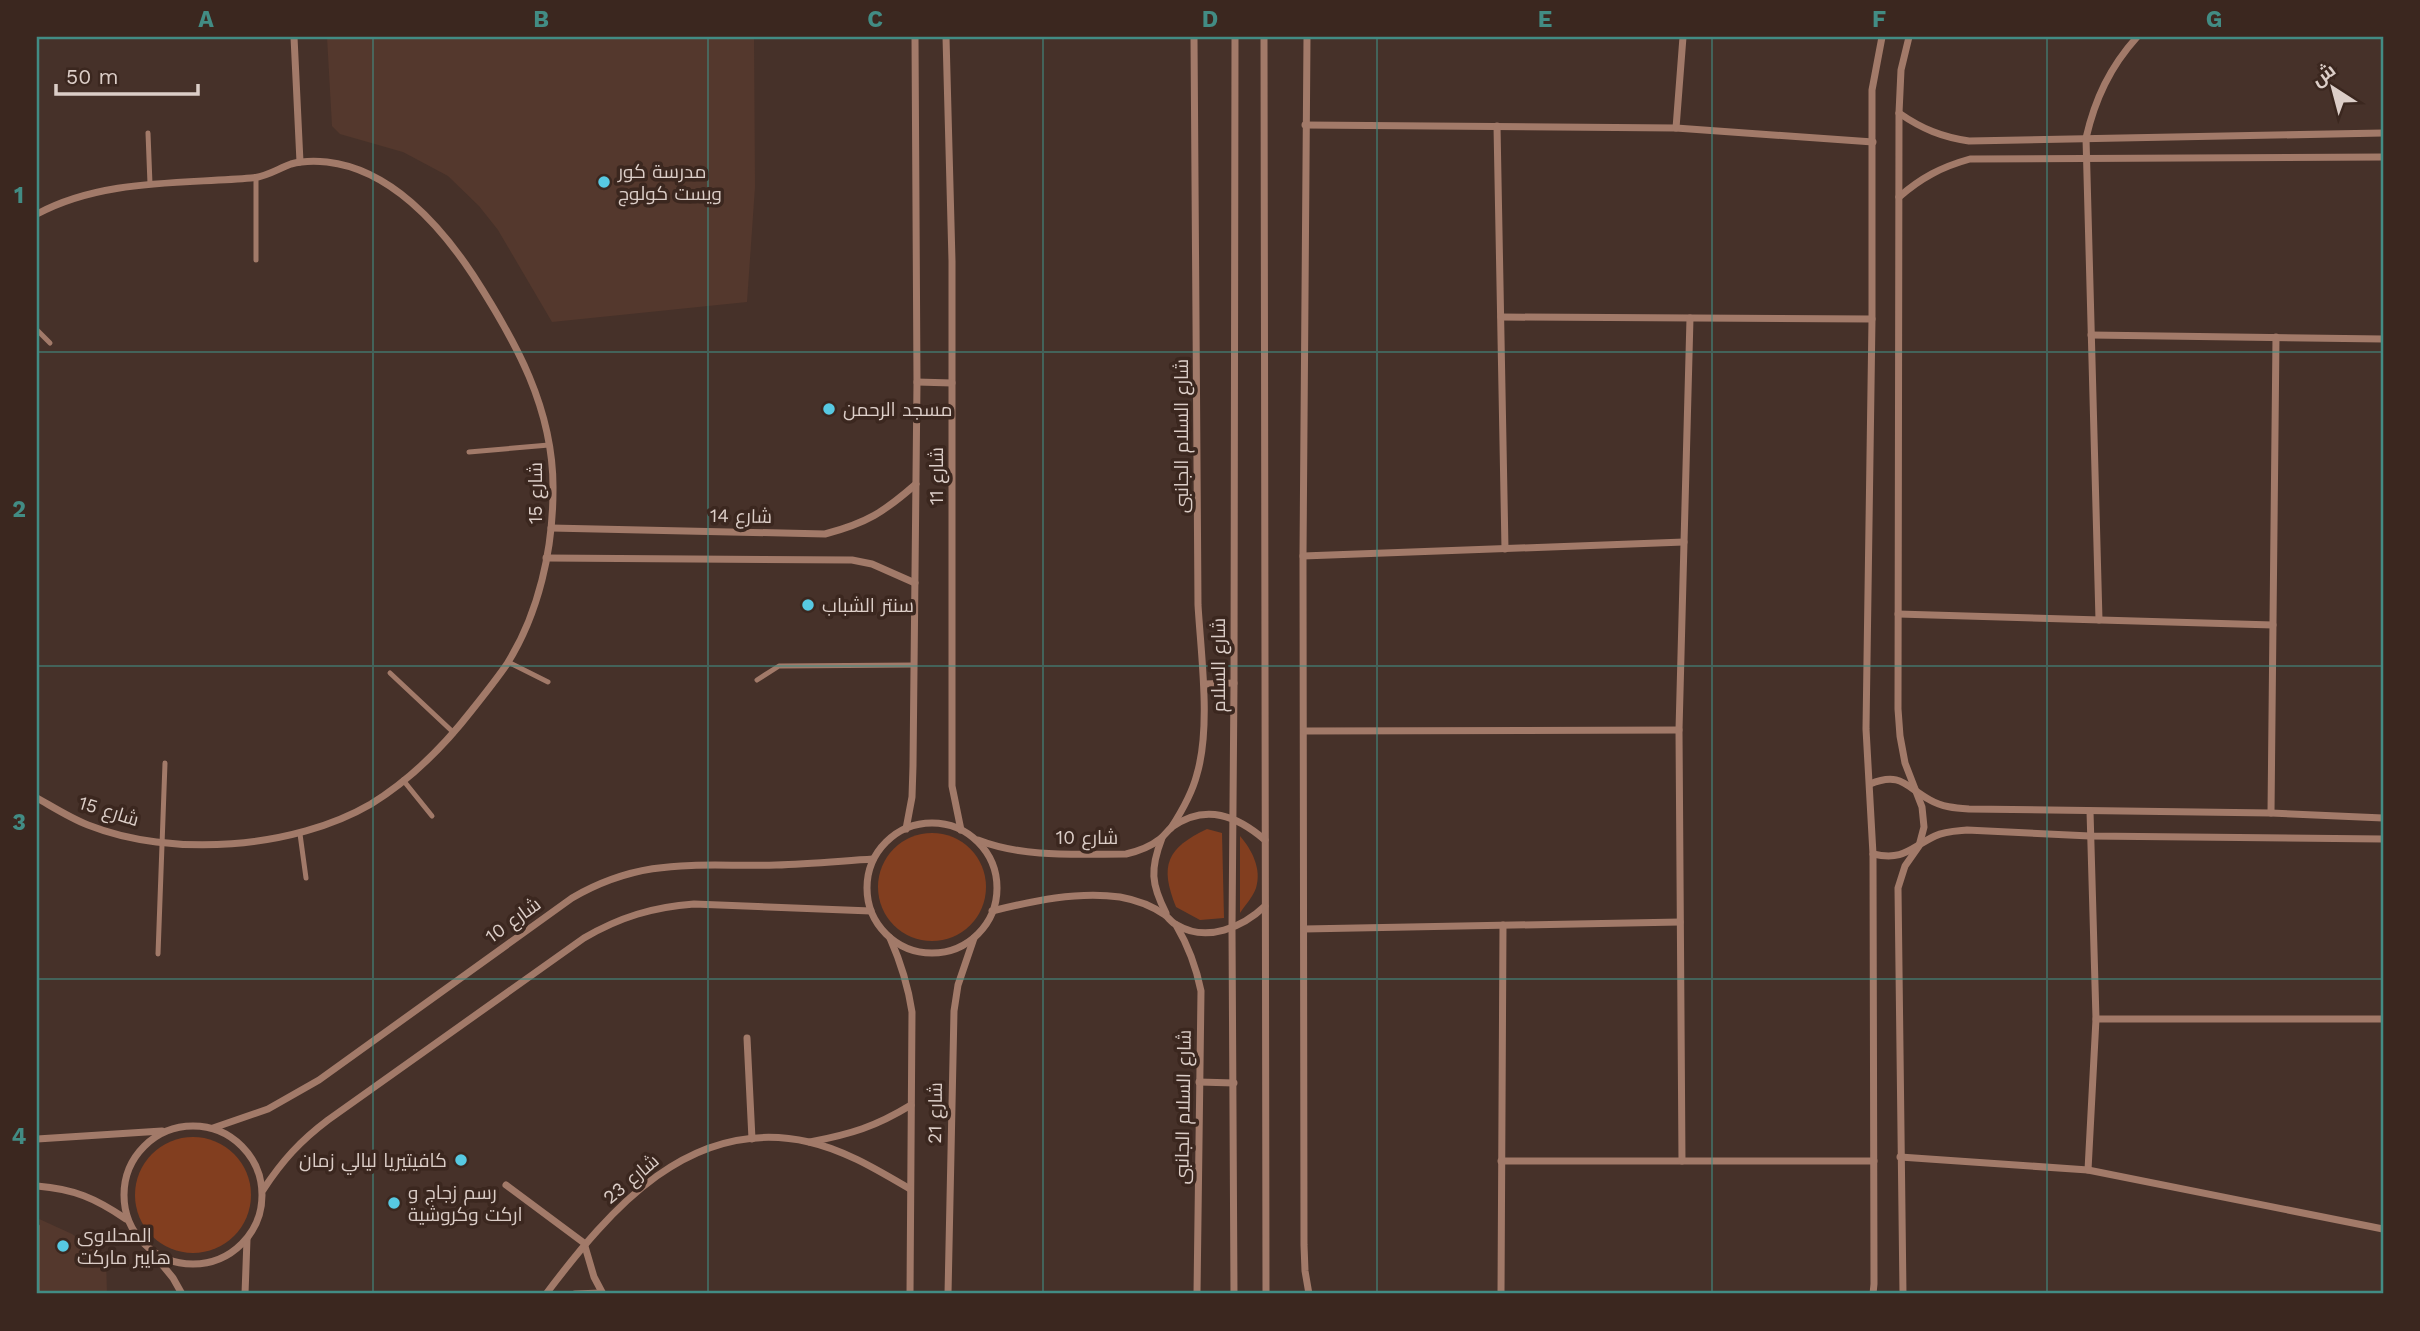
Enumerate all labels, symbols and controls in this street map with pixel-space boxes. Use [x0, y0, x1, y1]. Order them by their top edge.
text: A [198, 6, 214, 33]
text: B [533, 6, 549, 33]
text: C [867, 6, 883, 33]
text: D [1202, 6, 1218, 33]
text: E [1538, 6, 1552, 33]
text: F [1872, 6, 1886, 33]
text: G [2206, 6, 2222, 33]
scale bar [56, 52, 198, 96]
north arrow [2298, 52, 2368, 122]
text: ش [2307, 58, 2340, 91]
text: 50 m [66, 64, 118, 89]
place label: مدرسة كور ويست كولوج [617, 160, 722, 207]
marker: مدرسة كور ويست كولوج [596, 174, 612, 190]
text: 1 [14, 182, 24, 209]
street label: شارع السلام الجانبى [1170, 359, 1195, 513]
place label: مسجد الرحمن [843, 398, 952, 421]
marker: مسجد الرحمن [821, 401, 837, 417]
street label: شارع 11 [925, 447, 950, 505]
street label: شارع 15 [524, 462, 549, 524]
text: 2 [12, 496, 26, 523]
street label: شارع 14 [710, 504, 772, 530]
place label: سنتر الشباب [822, 594, 914, 617]
marker: سنتر الشباب [800, 597, 816, 613]
street label: شارع السلام [1207, 618, 1232, 712]
street label: شارع 15 [76, 791, 142, 833]
text: 3 [12, 809, 26, 836]
street label: شارع 10 [1056, 826, 1118, 851]
street label: شارع 10 [481, 892, 546, 949]
street label: شارع السلام الجانبى [1170, 1029, 1198, 1185]
street label: شارع 21 [923, 1082, 949, 1144]
text: 4 [12, 1123, 27, 1150]
place label: كافيتيريا ليالي زمان [299, 1149, 447, 1175]
street label: شارع 23 [599, 1149, 665, 1210]
marker: كافيتيريا ليالي زمان [453, 1152, 469, 1168]
place label: رسم زجاج و اركت وكروشية [408, 1181, 523, 1226]
marker: رسم زجاج و اركت وكروشية [386, 1195, 402, 1211]
place label: المحلاوى هايبر ماركت [77, 1224, 171, 1269]
marker: المحلاوى هايبر ماركت [55, 1238, 71, 1254]

